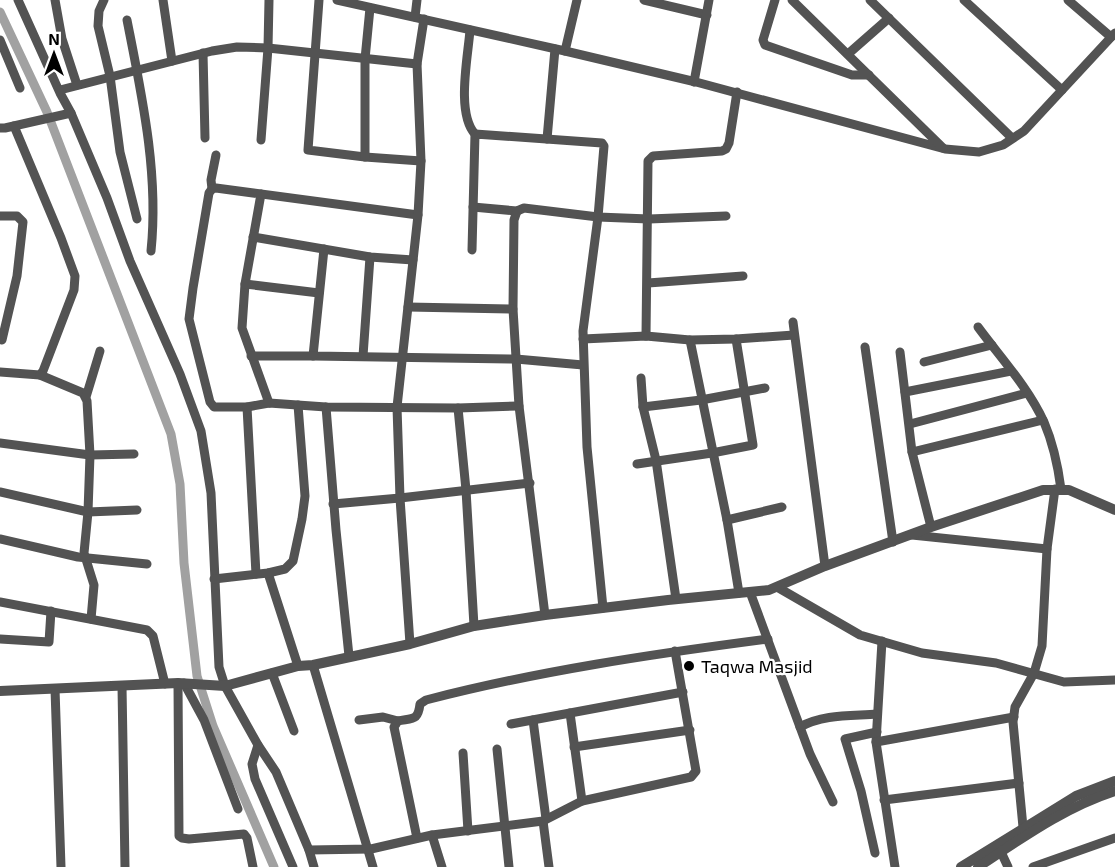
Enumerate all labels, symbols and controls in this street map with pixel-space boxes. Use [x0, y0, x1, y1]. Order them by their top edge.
north arrow [24, 24, 84, 84]
text: N [48, 29, 60, 48]
place label: Taqwa Masjid [701, 655, 813, 677]
marker: Taqwa Masjid [682, 659, 696, 673]

